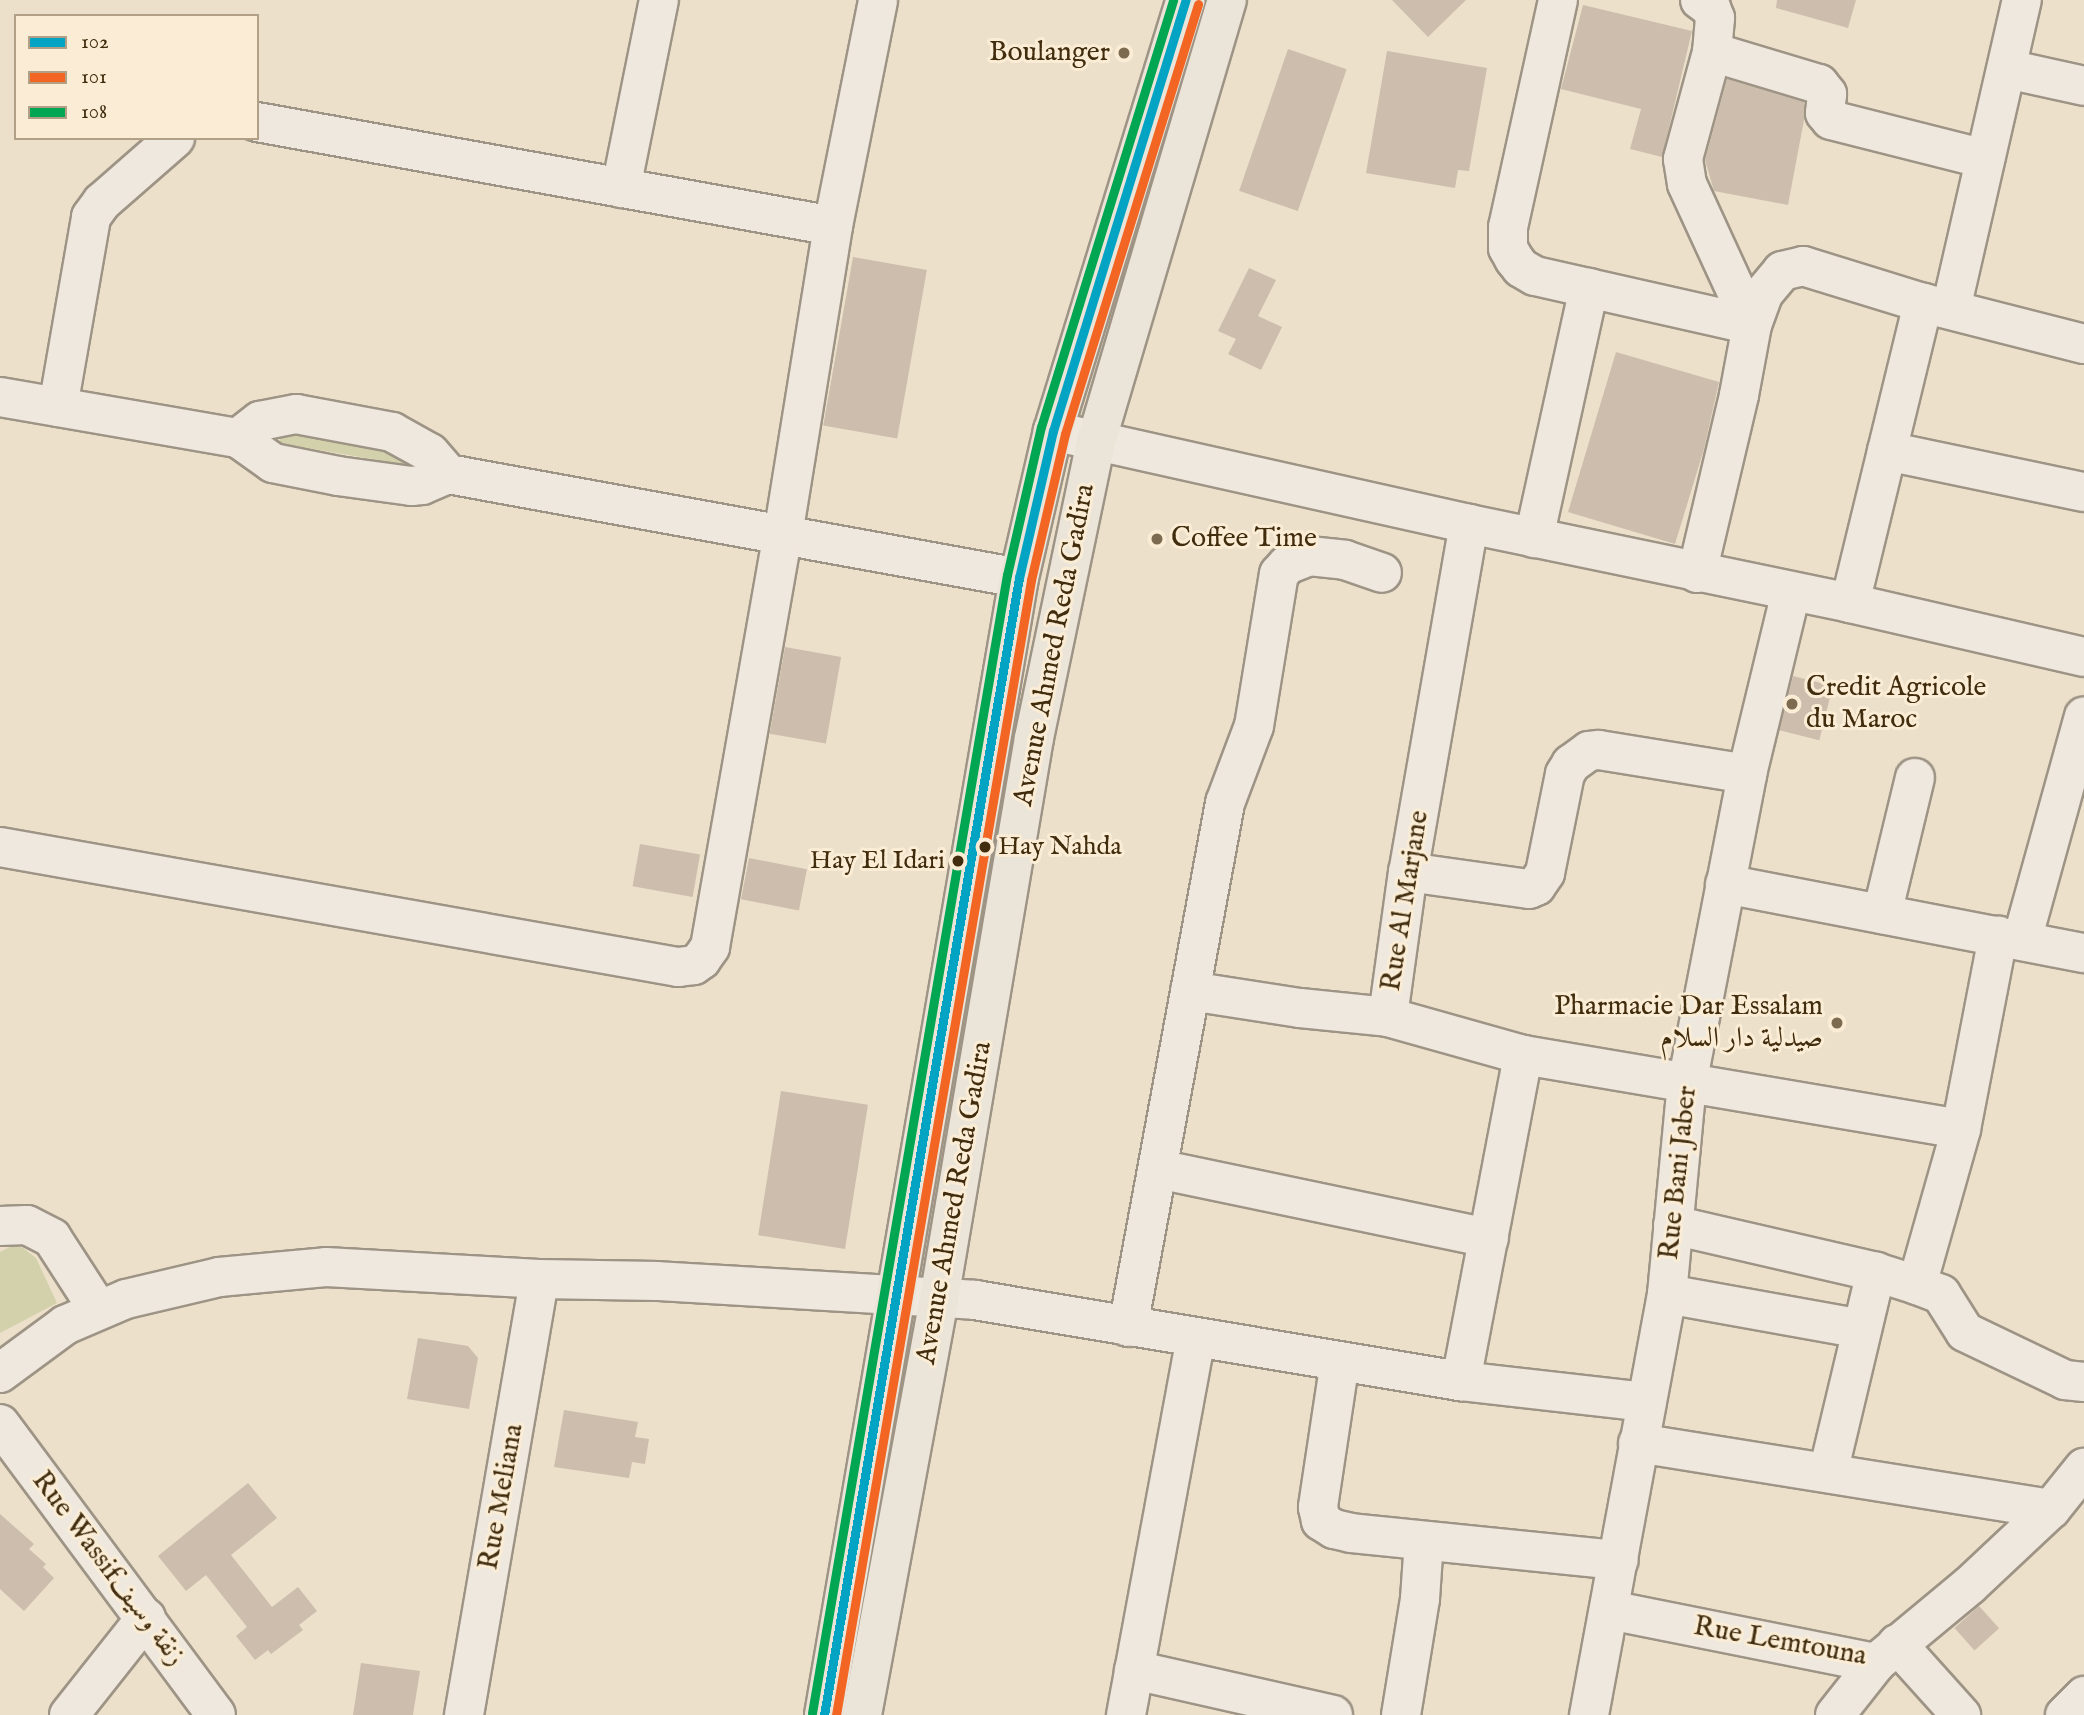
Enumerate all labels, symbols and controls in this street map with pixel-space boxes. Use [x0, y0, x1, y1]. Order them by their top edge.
legend [14, 14, 259, 140]
text: 102 [81, 29, 109, 56]
place label: Boulanger [989, 36, 1110, 70]
marker: Boulanger [1116, 45, 1132, 61]
text: 101 [81, 64, 107, 91]
text: 108 [81, 99, 107, 126]
street label: Avenue Ahmed Reda Gadira [1007, 481, 1103, 809]
place label: Coffee Time [1171, 522, 1317, 556]
marker: Coffee Time [1149, 531, 1165, 547]
place label: Credit Agricole du Maroc [1806, 671, 1986, 737]
marker: Credit Agricole du Maroc [1784, 696, 1800, 712]
street label: Rue Al Marjane [1375, 808, 1437, 994]
place label: Hay Nahda [998, 831, 1122, 863]
marker: Hay Nahda [978, 840, 992, 854]
place label: Hay El Idari [810, 845, 945, 877]
marker: Hay El Idari [951, 854, 965, 868]
place label: Pharmacie Dar Essalam صيدلية دار السلام [1554, 990, 1823, 1056]
marker: Pharmacie Dar Essalam صيدلية دار السلام [1829, 1015, 1845, 1031]
street label: Avenue Ahmed Reda Gadira [910, 1039, 1000, 1367]
street label: Rue Bani Jaber [1653, 1084, 1705, 1262]
street label: Rue Meliana [473, 1421, 531, 1573]
street label: Rue Wassifزنقة وسيف [24, 1465, 192, 1673]
street label: Rue Lemtouna [1691, 1610, 1869, 1674]

